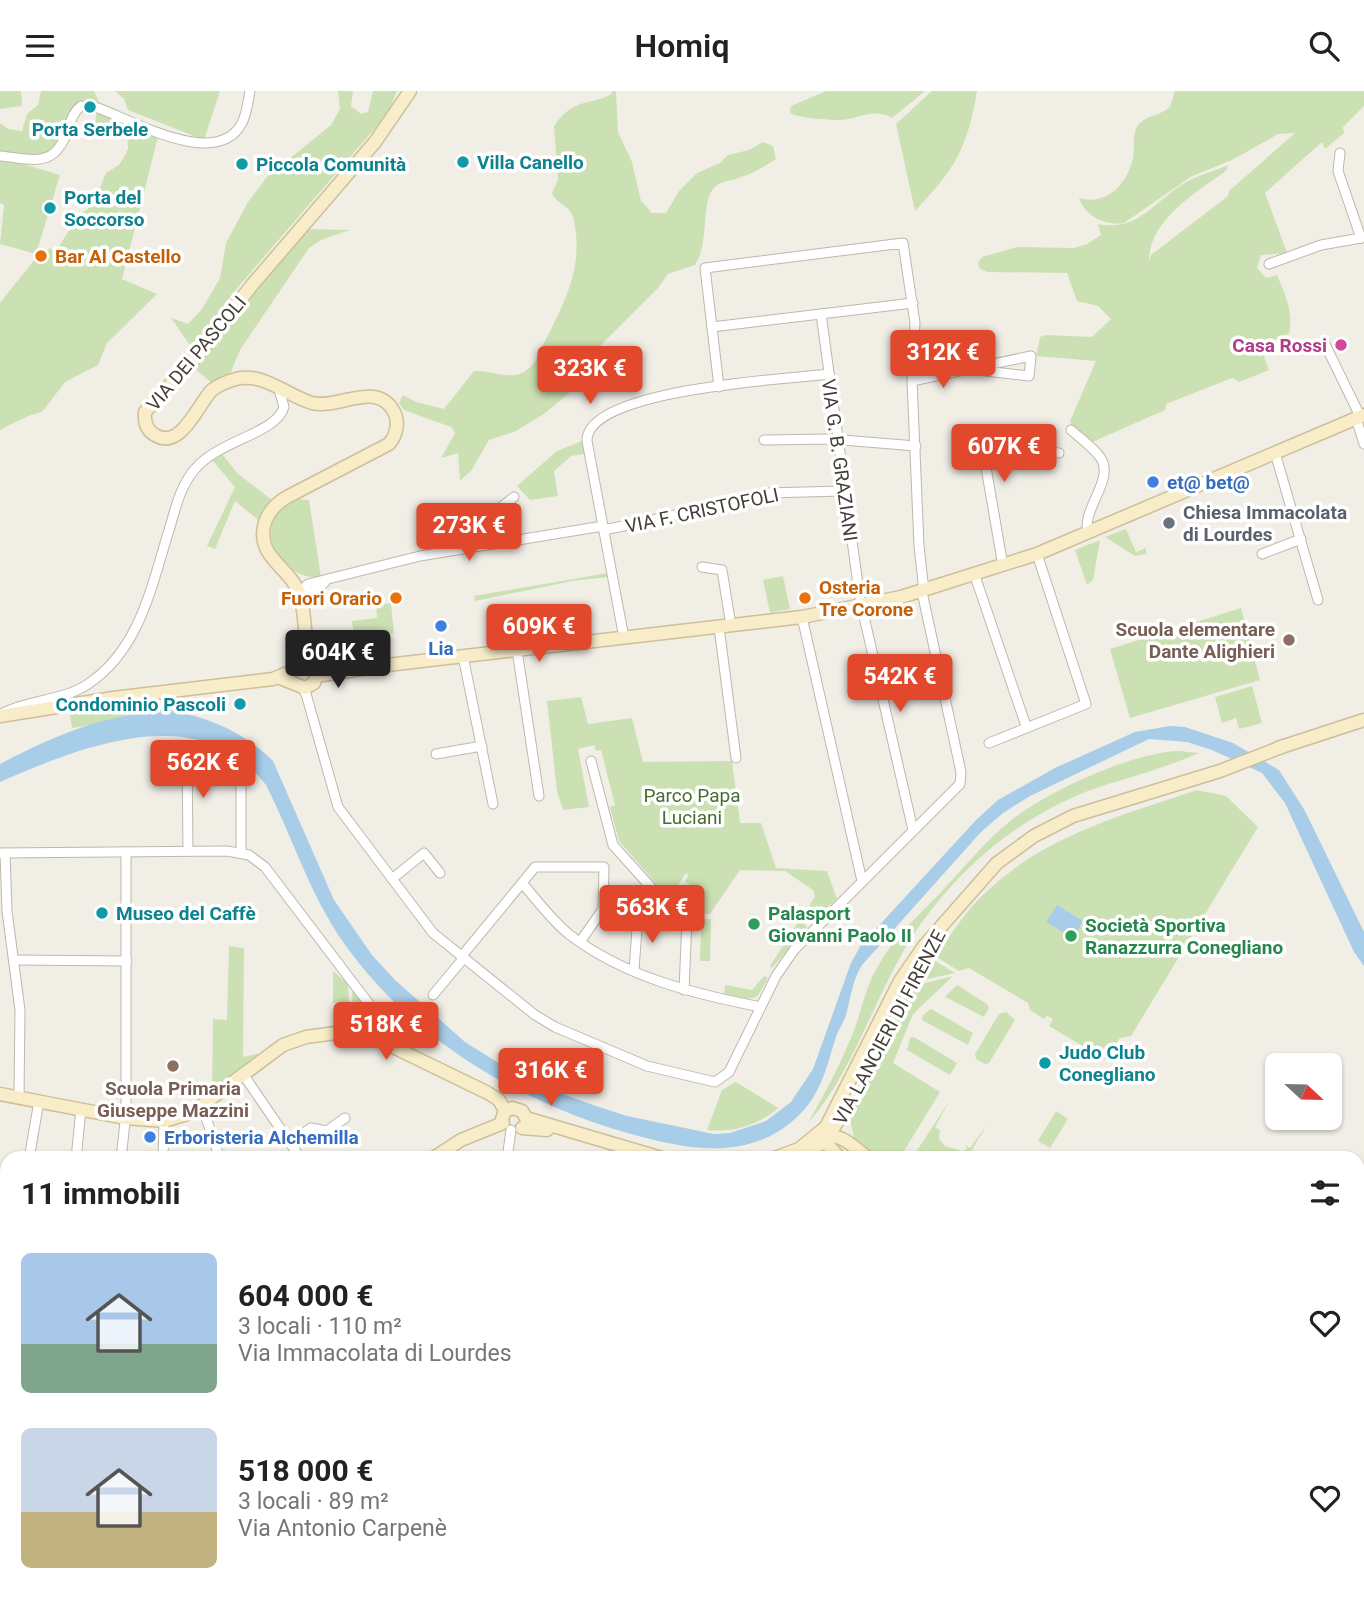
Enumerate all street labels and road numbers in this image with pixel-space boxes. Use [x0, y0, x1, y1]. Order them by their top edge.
street label: VIA DEI PASCOLI [142, 291, 251, 415]
street label: VIA G. B. GRAZIANI [817, 377, 862, 543]
street label: VIA F. CRISTOFOLI [623, 483, 781, 538]
street label: VIA LANCIERI DI FIRENZE [828, 926, 951, 1128]

